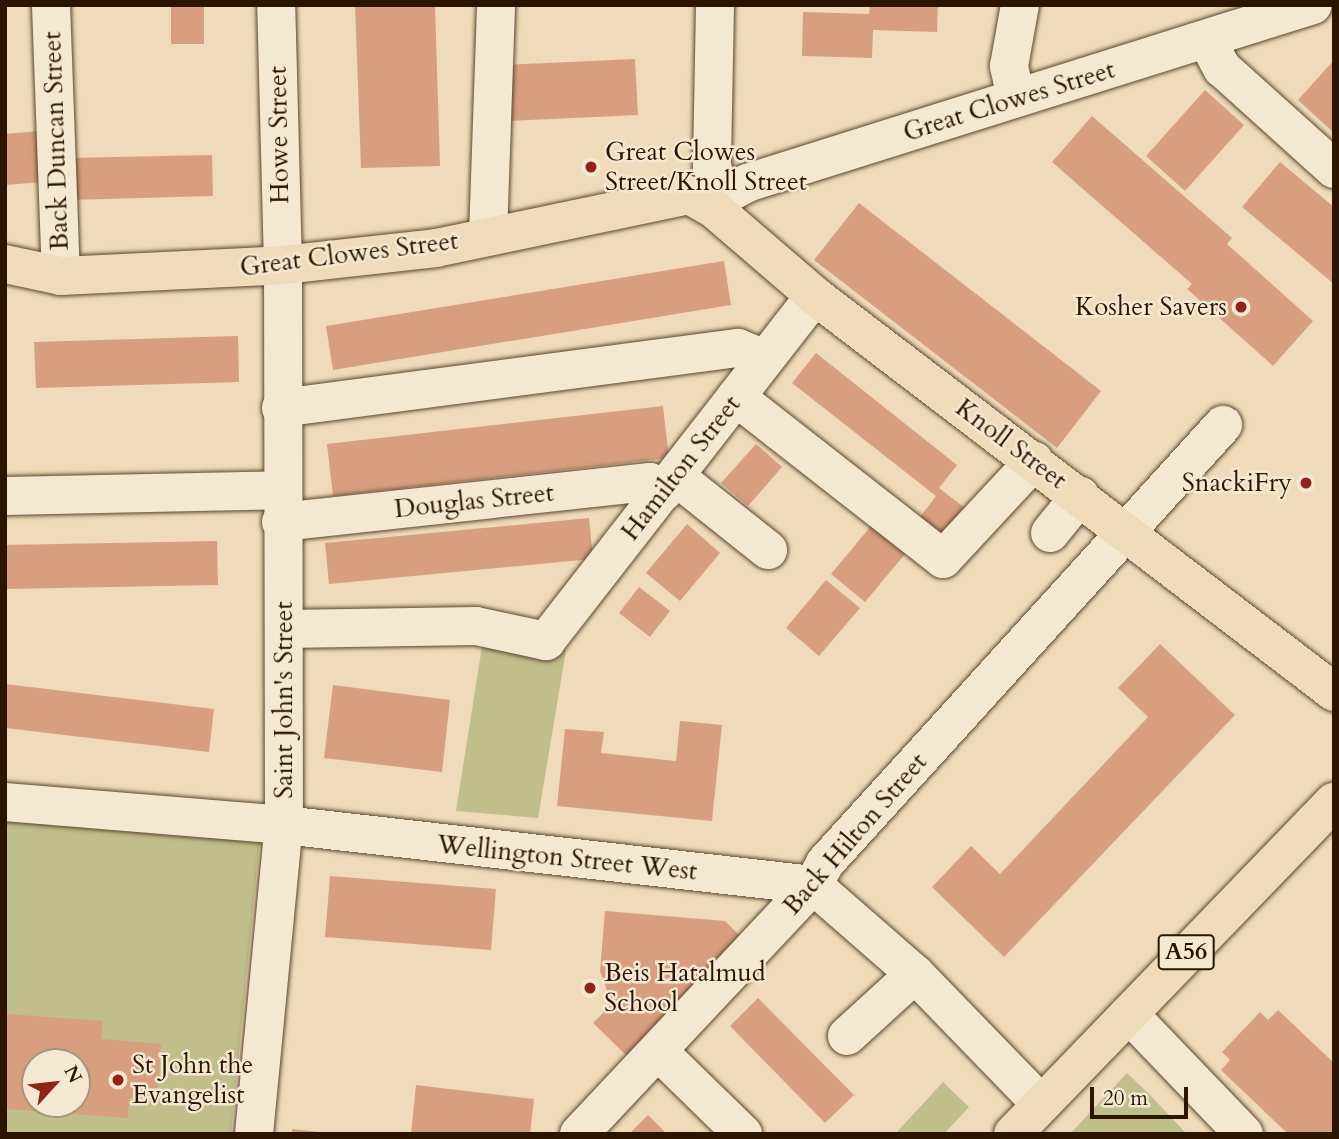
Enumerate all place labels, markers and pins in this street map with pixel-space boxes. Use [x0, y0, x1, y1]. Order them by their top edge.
place label: Great Clowes Street/Knoll Street [605, 136, 807, 198]
marker: Great Clowes Street/Knoll Street [583, 159, 599, 175]
place label: Kosher Savers [1075, 291, 1227, 323]
marker: Kosher Savers [1233, 299, 1249, 315]
place label: SnackiFry [1182, 467, 1292, 499]
marker: SnackiFry [1298, 475, 1314, 491]
place label: Beis Hatalmud School [604, 957, 766, 1018]
marker: Beis Hatalmud School [582, 980, 598, 996]
place label: St John the Evangelist [132, 1049, 253, 1110]
marker: St John the Evangelist [110, 1072, 126, 1088]

